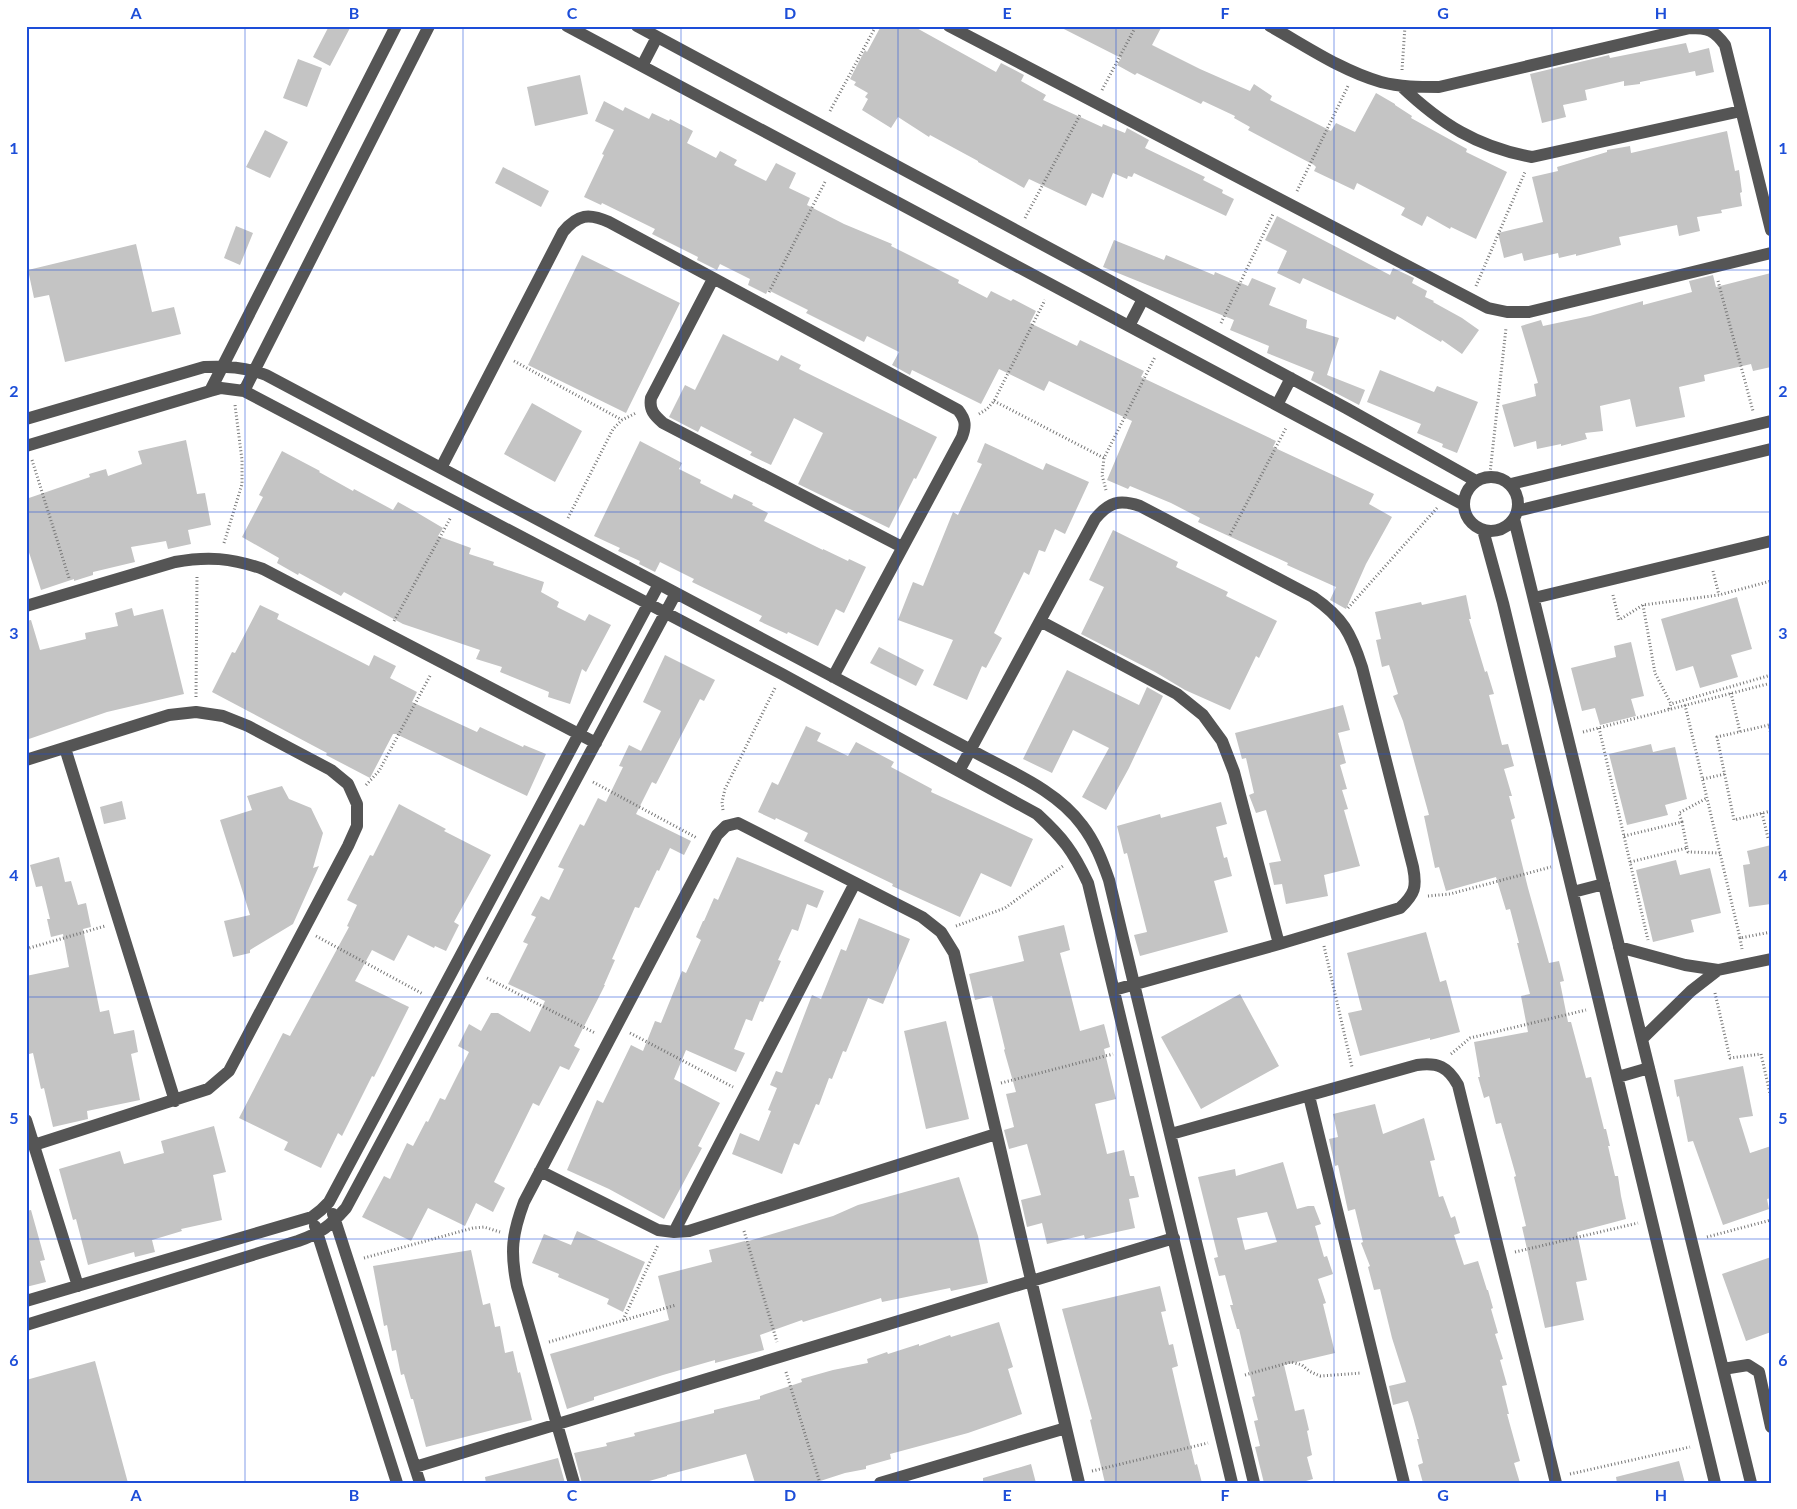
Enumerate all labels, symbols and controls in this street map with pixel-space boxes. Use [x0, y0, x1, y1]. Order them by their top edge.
text: A [129, 3, 142, 22]
text: B [349, 3, 359, 22]
text: C [567, 3, 578, 22]
text: D [784, 3, 796, 22]
text: E [1002, 3, 1012, 22]
text: F [1220, 3, 1230, 22]
text: G [1437, 3, 1449, 22]
text: H [1655, 3, 1667, 22]
text: 1 [9, 138, 19, 157]
text: 1 [1778, 138, 1788, 157]
text: 2 [9, 381, 19, 400]
text: 2 [1778, 381, 1788, 400]
text: 3 [9, 623, 19, 642]
text: 3 [1778, 623, 1788, 642]
text: 4 [9, 865, 19, 884]
text: 4 [1778, 865, 1788, 884]
text: 5 [9, 1108, 19, 1127]
text: 5 [1778, 1108, 1788, 1127]
text: 6 [9, 1350, 19, 1369]
text: 6 [1778, 1350, 1788, 1369]
text: A [129, 1485, 142, 1504]
text: B [349, 1485, 359, 1504]
text: C [567, 1485, 578, 1504]
text: D [784, 1485, 796, 1504]
text: E [1002, 1485, 1012, 1504]
text: F [1220, 1485, 1230, 1504]
text: G [1437, 1485, 1449, 1504]
text: H [1655, 1485, 1667, 1504]

